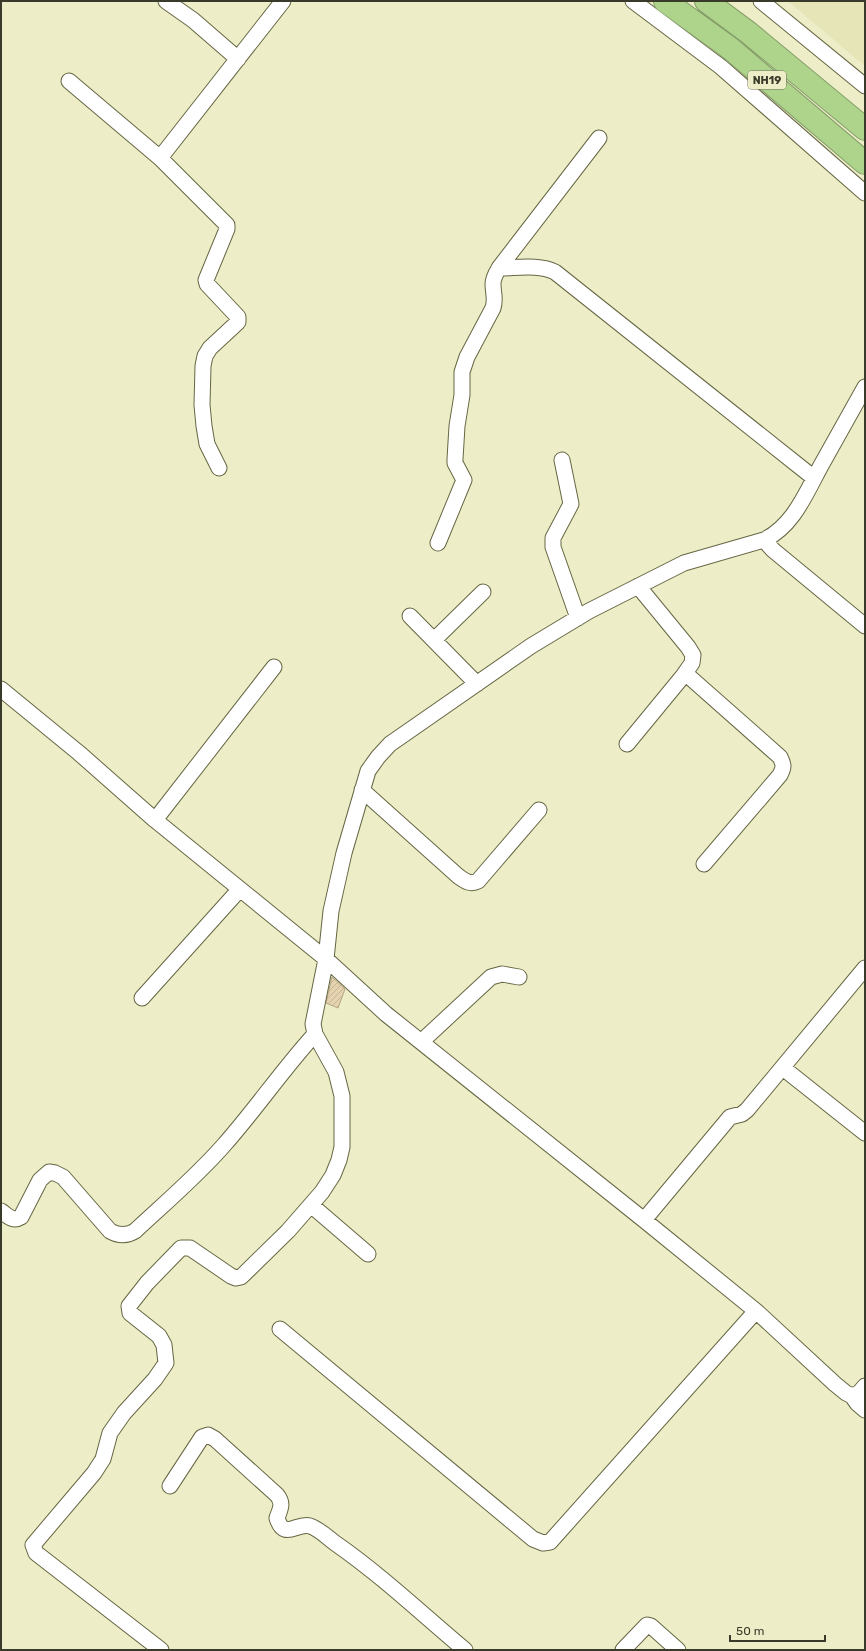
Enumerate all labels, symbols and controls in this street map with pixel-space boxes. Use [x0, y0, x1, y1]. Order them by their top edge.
road number: NH19 [748, 71, 786, 89]
scale bar [730, 1617, 825, 1643]
text: 50 m [736, 1624, 764, 1638]

